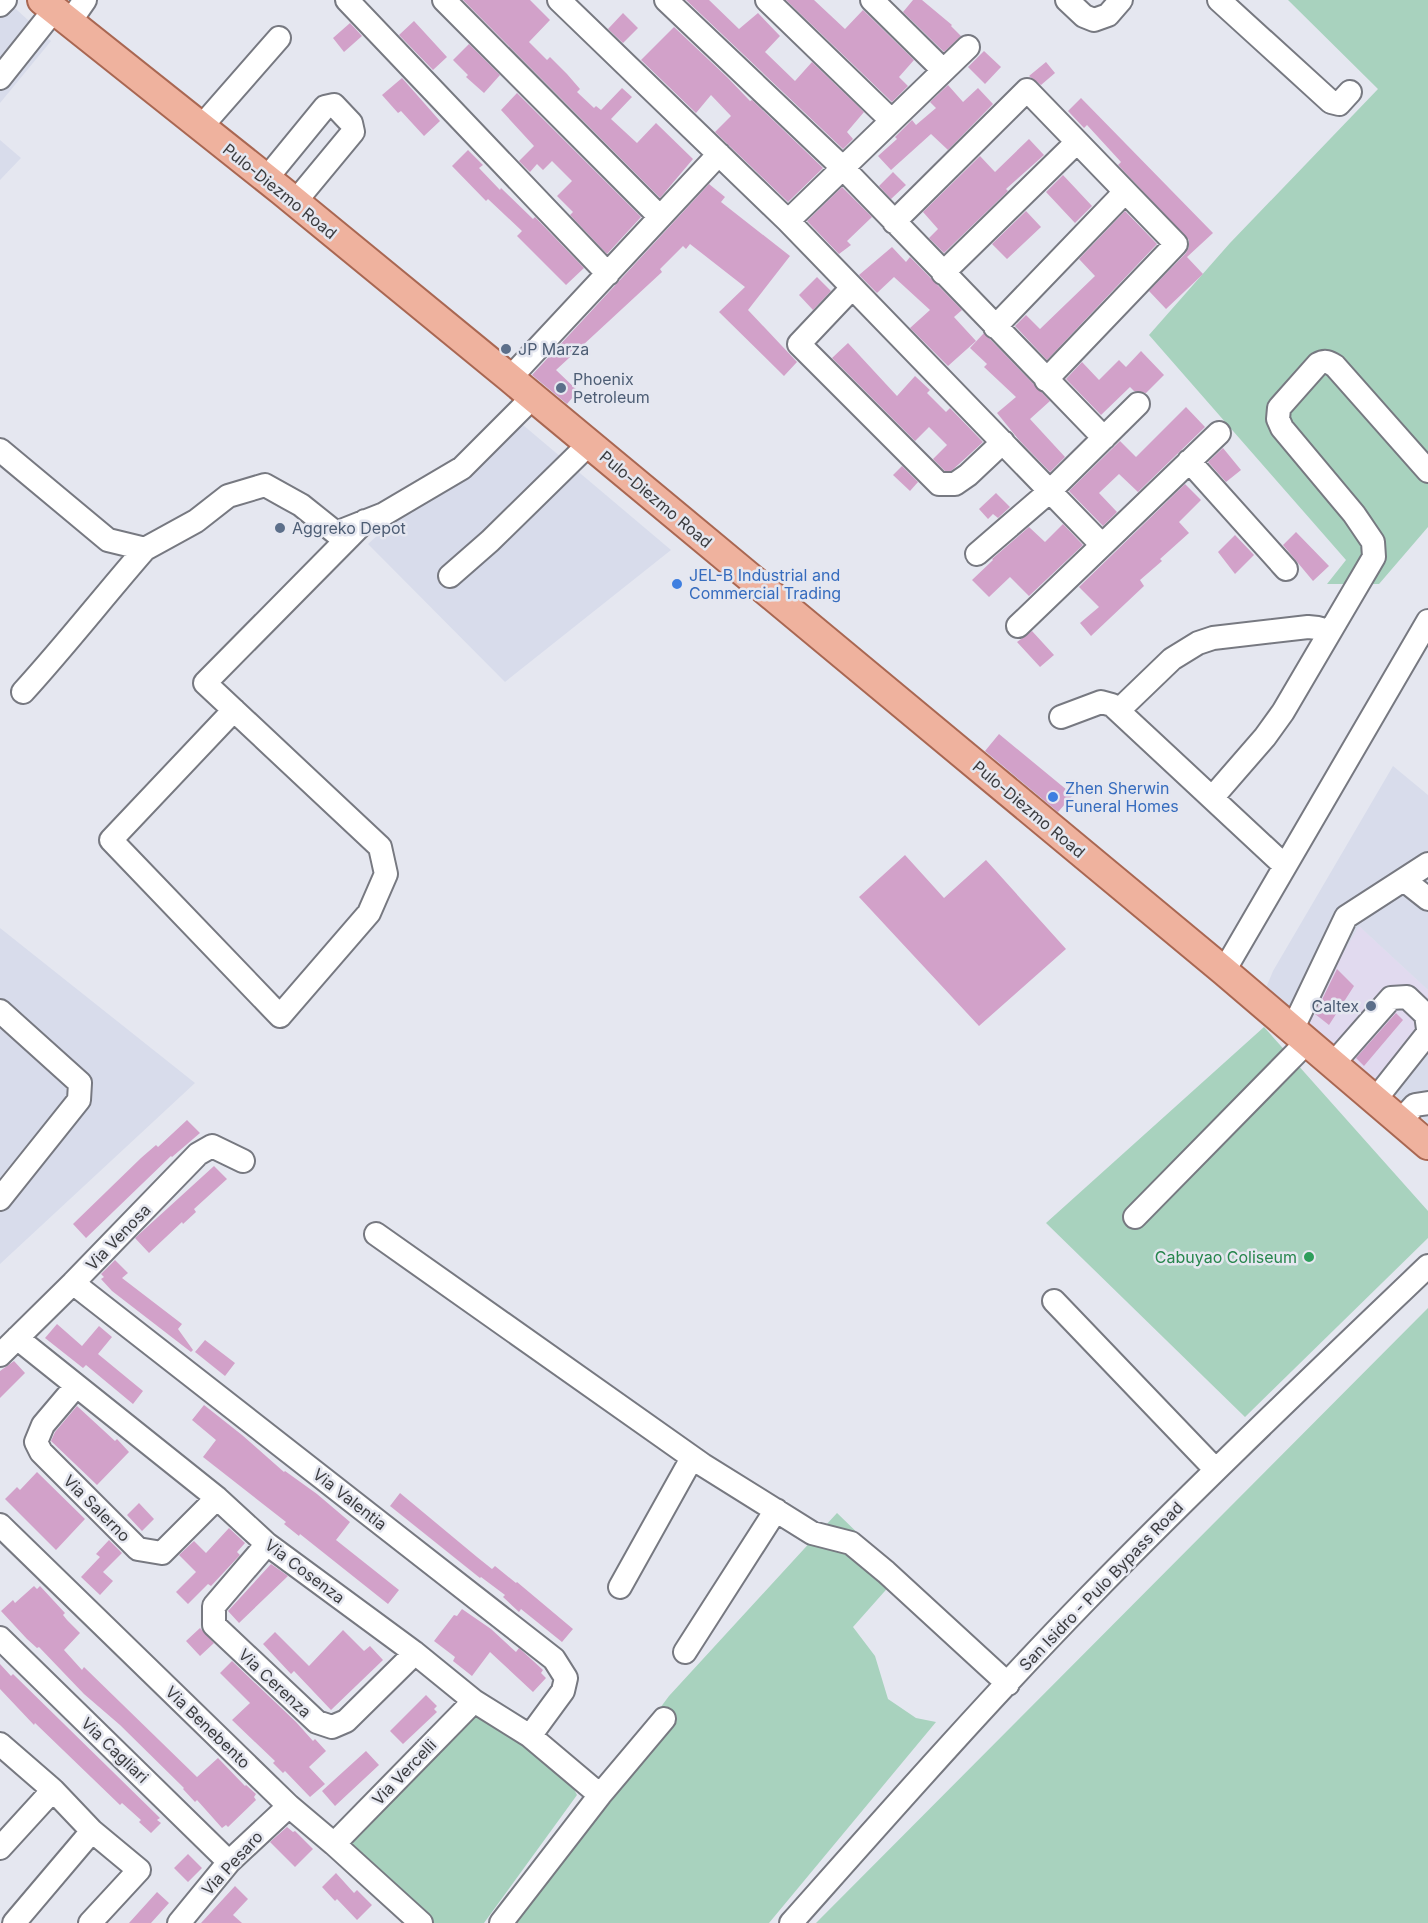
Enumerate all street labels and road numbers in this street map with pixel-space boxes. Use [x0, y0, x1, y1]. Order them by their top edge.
street label: Pulo-Diezmo Road [219, 139, 341, 243]
street label: Pulo-Diezmo Road [596, 446, 716, 552]
street label: Pulo-Diezmo Road [969, 756, 1089, 862]
street label: Via Venosa [81, 1200, 155, 1274]
street label: Via Valentia [309, 1464, 391, 1534]
street label: Via Salerno [59, 1470, 135, 1546]
street label: San Isidro - Pulo Bypass Road [1015, 1497, 1187, 1675]
street label: Via Cosenza [261, 1535, 349, 1607]
street label: Via Cerenza [235, 1644, 315, 1722]
street label: Via Benebento [161, 1682, 255, 1772]
street label: Via Cagliari [77, 1713, 153, 1787]
street label: Via Vercelli [368, 1735, 440, 1809]
street label: Via Pesaro [197, 1827, 267, 1899]

